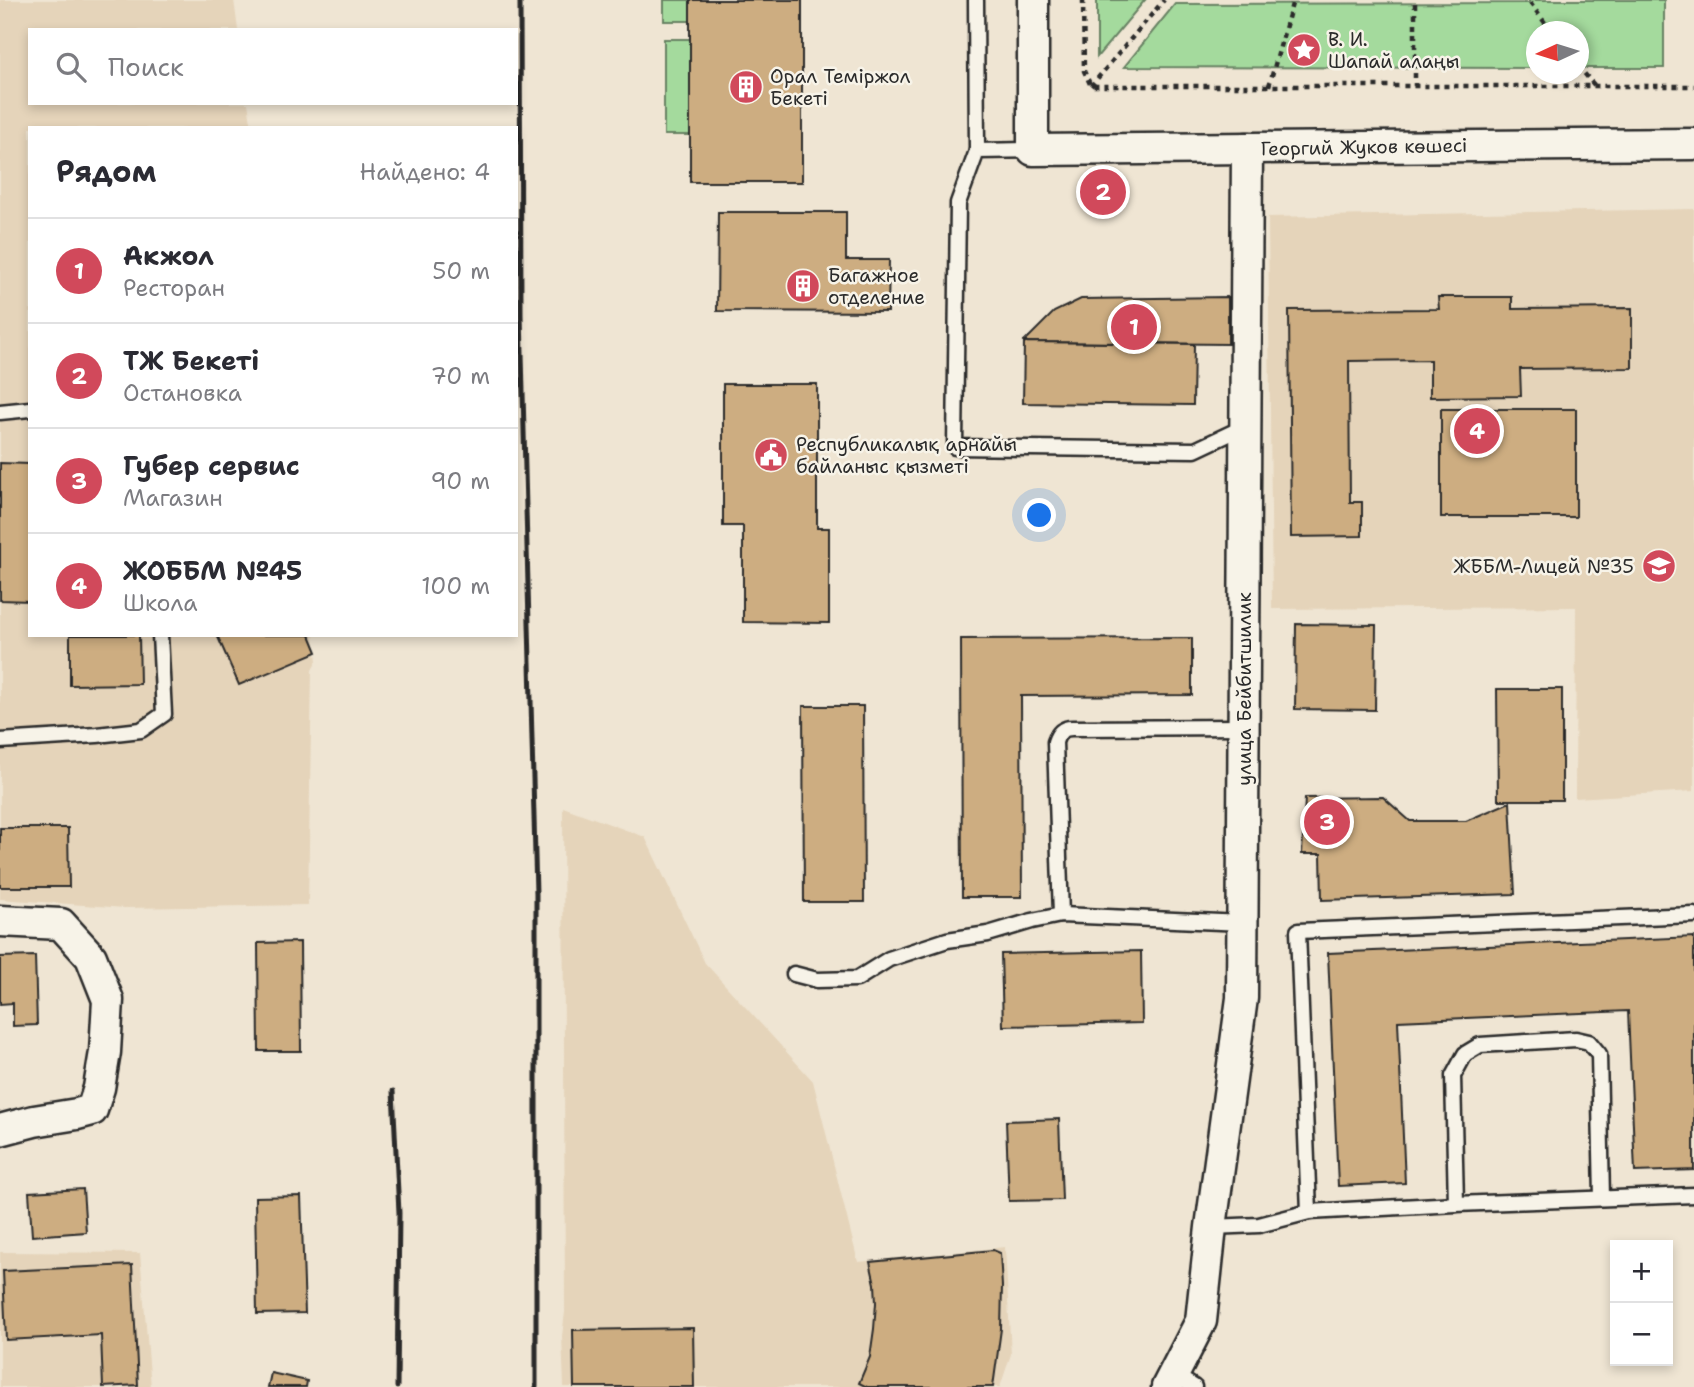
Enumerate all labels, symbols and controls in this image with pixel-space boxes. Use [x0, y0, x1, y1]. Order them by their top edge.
north arrow [1526, 21, 1589, 84]
place label: В. И. Шапай алаңы [1328, 27, 1460, 74]
search box [28, 28, 518, 105]
place icon: В. И. Шапай алаңы [1285, 31, 1323, 69]
icon: search [52, 48, 90, 86]
text: Поиск [108, 49, 184, 84]
place label: Орал Теміржол Бекеті [770, 64, 911, 111]
building icon: Орал Теміржол Бекеті [727, 68, 765, 106]
street label: Георгий Жуков көшесі [1260, 133, 1468, 161]
text: Рядом [56, 151, 156, 192]
text: Найдено: 4 [360, 157, 490, 187]
pin: 2 [1080, 166, 1126, 218]
text: Акжол [123, 238, 214, 273]
text: 1 [74, 256, 84, 286]
text: 50 m [432, 256, 490, 286]
place label: Багажное отделение [828, 263, 925, 310]
building icon: Багажное отделение [784, 267, 822, 305]
text: Ресторан [123, 273, 225, 303]
pin: 1 [1111, 301, 1157, 353]
text: ТЖ Бекеті [123, 343, 259, 378]
text: 2 [71, 361, 87, 391]
text: 70 m [431, 361, 490, 391]
text: Остановка [123, 378, 242, 408]
pin: 4 [1454, 405, 1500, 457]
place label: Республикалық арнайы байланыс қызметі [796, 432, 1017, 479]
public building icon: Республикалық арнайы байланыс қызметі [752, 436, 790, 474]
text: Губер сервис [123, 448, 300, 483]
text: 3 [71, 466, 87, 496]
text: 90 m [430, 466, 490, 496]
text: Магазин [123, 483, 223, 513]
your location [1022, 498, 1056, 532]
school or university icon: ЖББМ-Лицей №35 [1640, 547, 1678, 585]
text: ЖОББМ №45 [123, 553, 302, 588]
place label: ЖББМ-Лицей №35 [1454, 554, 1634, 579]
text: 4 [71, 571, 87, 601]
text: 100 m [421, 571, 490, 601]
text: Школа [123, 588, 198, 618]
street label: улица Бейбитшилик [1232, 592, 1257, 786]
pin: 3 [1304, 796, 1350, 848]
map controls [1610, 1240, 1673, 1366]
button: + [1610, 1240, 1673, 1303]
button: − [1610, 1303, 1673, 1366]

